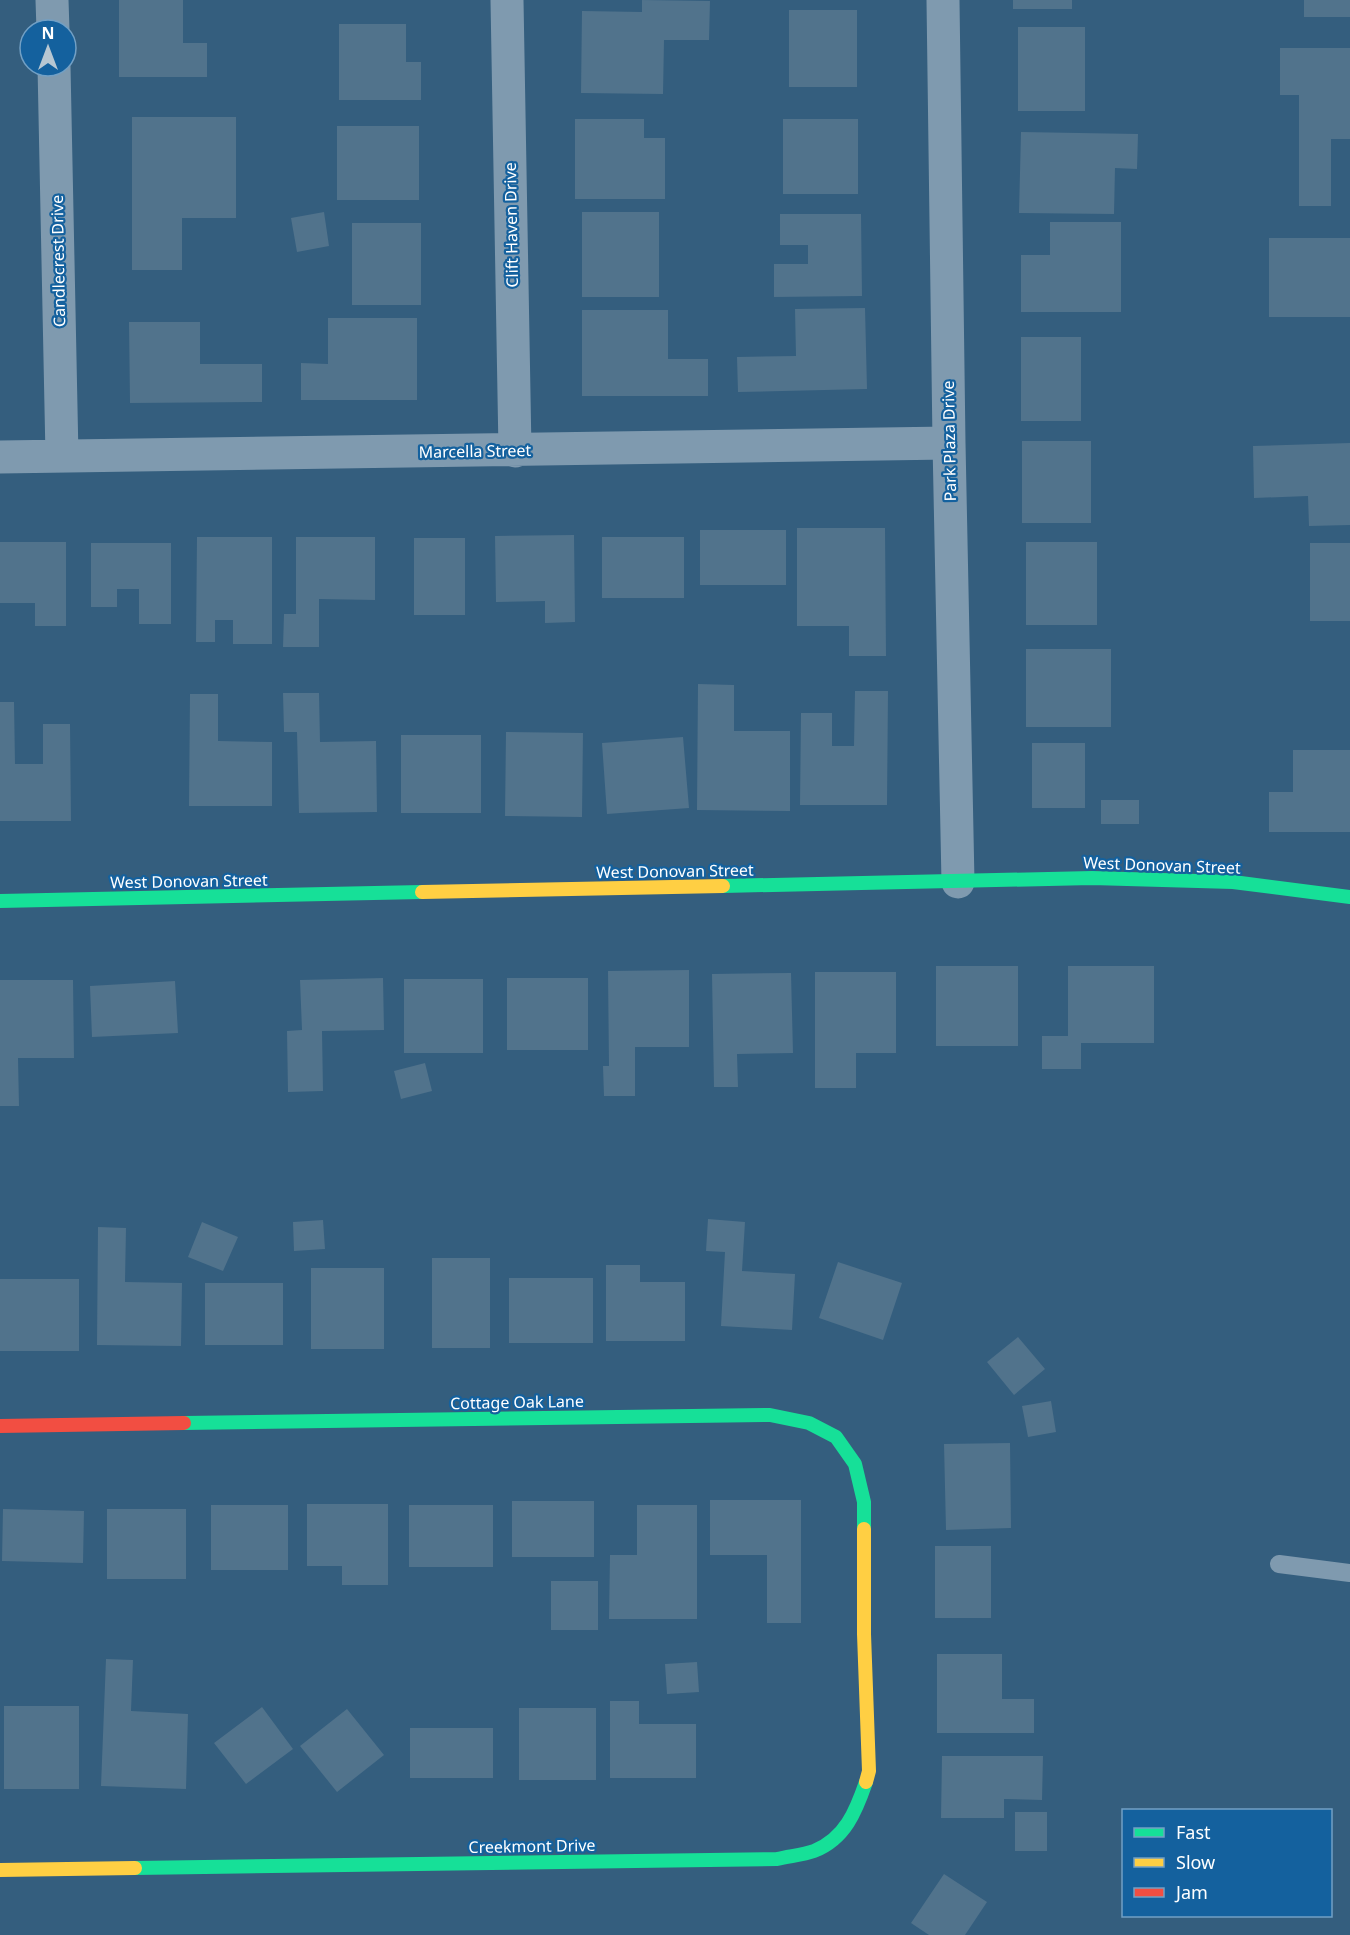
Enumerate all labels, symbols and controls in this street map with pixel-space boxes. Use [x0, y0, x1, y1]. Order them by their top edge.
north arrow [18, 18, 78, 78]
text: N [41, 22, 55, 44]
street label: Clift Haven Drive [499, 162, 523, 288]
street label: Candlecrest Drive [46, 195, 70, 327]
street label: Park Plaza Drive [937, 380, 961, 502]
street label: Marcella Street [419, 439, 532, 463]
street label: West Donovan Street [1083, 851, 1241, 879]
street label: West Donovan Street [596, 859, 754, 883]
street label: West Donovan Street [110, 869, 268, 893]
street label: Cottage Oak Lane [450, 1390, 584, 1414]
legend [1122, 1809, 1332, 1917]
text: Fast [1176, 1820, 1211, 1844]
street label: Creekmont Drive [468, 1834, 596, 1858]
text: Slow [1176, 1850, 1215, 1874]
text: Jam [1174, 1880, 1208, 1904]

